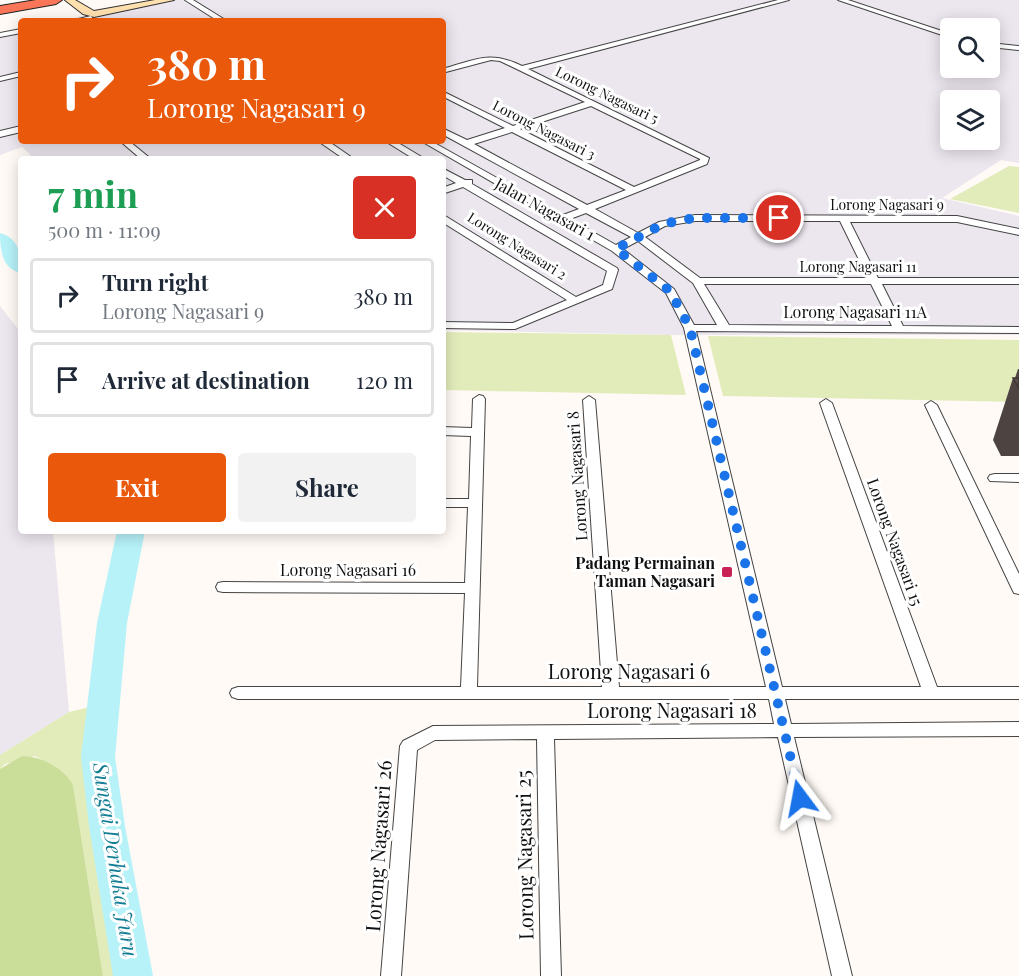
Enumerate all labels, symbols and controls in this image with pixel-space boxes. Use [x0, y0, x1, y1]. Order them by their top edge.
map controls [940, 18, 1000, 150]
button: search [940, 18, 1000, 78]
text: 380 m [147, 35, 266, 91]
icon: right [48, 42, 126, 120]
street label: Lorong Nagasari 5 [553, 61, 662, 128]
text: Lorong Nagasari 9 [147, 89, 366, 125]
button: layers [940, 90, 1000, 150]
street label: Lorong Nagasari 3 [490, 95, 599, 164]
text: 7 min [48, 169, 138, 217]
street label: Jalan Nagasari 1 [491, 172, 599, 245]
button: close [353, 176, 416, 239]
pin [753, 192, 804, 243]
street label: Lorong Nagasari 9 [830, 195, 944, 214]
icon: arrive [762, 201, 795, 234]
street label: Lorong Nagasari 2 [464, 208, 571, 284]
text: 500 m · 11:09 [48, 216, 161, 243]
street label: Lorong Nagasari 11 [800, 257, 916, 276]
text: Turn right [102, 267, 208, 297]
icon: right [51, 279, 84, 312]
text: 380 m [353, 281, 413, 311]
text: Lorong Nagasari 9 [102, 297, 264, 324]
street label: Lorong Nagasari 11A [783, 301, 928, 322]
icon: arrive [51, 363, 84, 396]
text: Arrive at destination [102, 365, 310, 395]
text: 120 m [356, 365, 413, 395]
street label: Lorong Nagasari 8 [561, 410, 592, 542]
button: Exit [48, 453, 226, 522]
button: Share [238, 453, 416, 522]
street label: Lorong Nagasari 15 [863, 475, 928, 608]
place label: Padang Permainan Taman Nagasari [575, 552, 715, 591]
street label: Lorong Nagasari 16 [280, 559, 416, 580]
marker: Padang Permainan Taman Nagasari [720, 565, 734, 579]
street label: Lorong Nagasari 6 [548, 657, 710, 684]
street label: Lorong Nagasari 18 [587, 696, 757, 723]
water label: Sungai Derhaka Juru [88, 759, 146, 959]
street label: Lorong Nagasari 26 [358, 759, 397, 933]
position arrow [768, 766, 832, 830]
street label: Lorong Nagasari 25 [509, 770, 538, 940]

